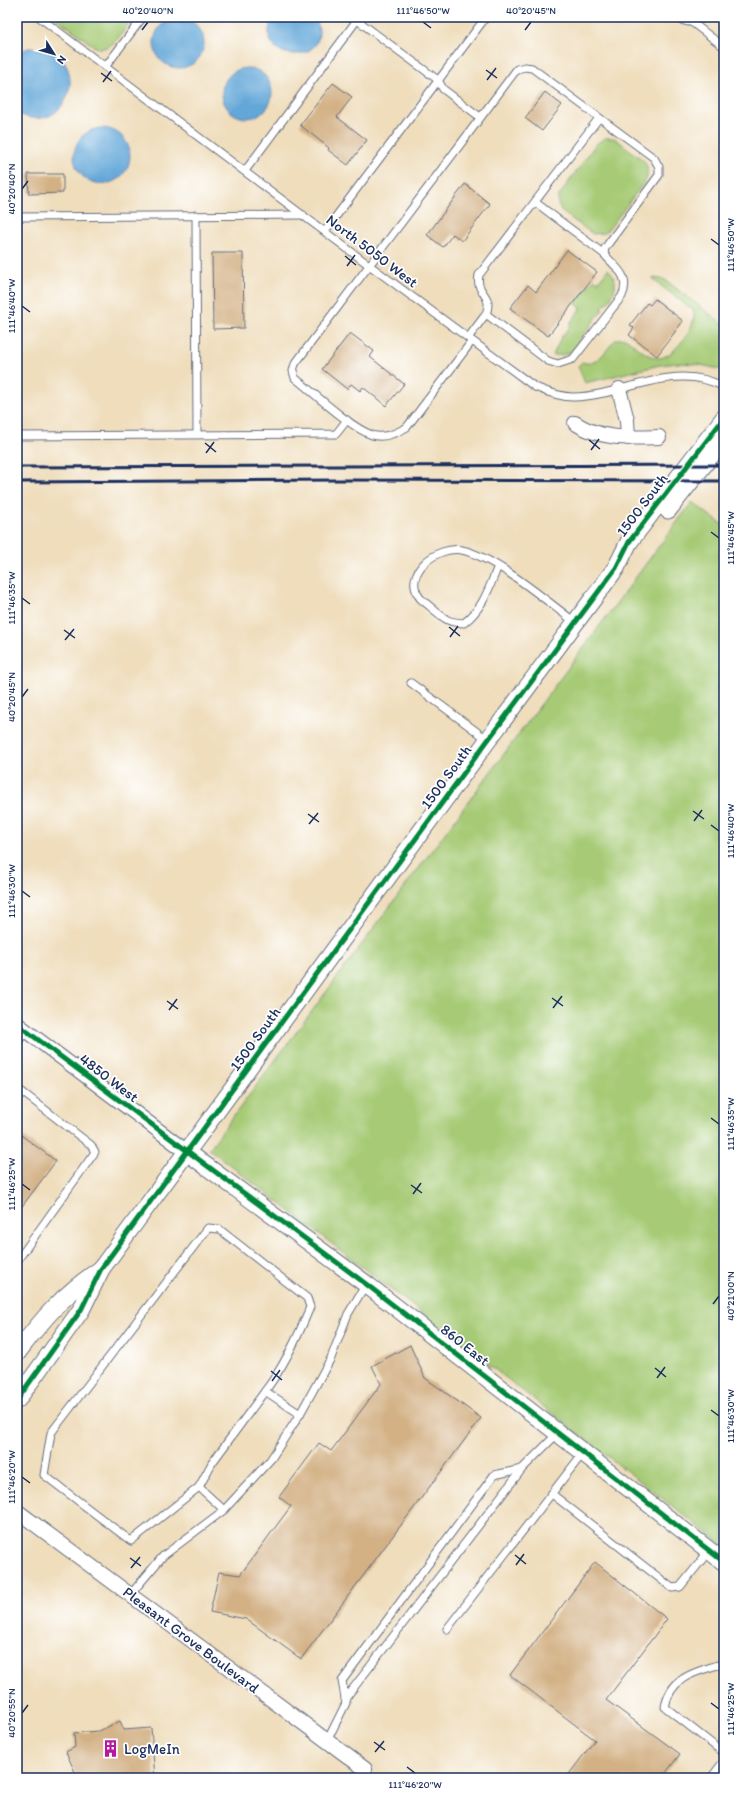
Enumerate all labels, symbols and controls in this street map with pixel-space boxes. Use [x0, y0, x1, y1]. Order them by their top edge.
text: 40°20'40"N [123, 4, 174, 17]
text: 111°46'50"W [396, 4, 450, 17]
text: 40°20'45"N [506, 4, 556, 17]
north arrow [34, 34, 74, 74]
text: N [54, 53, 69, 67]
text: 40°20'40"N [5, 163, 18, 214]
street label: North 5050 West [323, 211, 422, 292]
text: 111°46'50"W [724, 218, 737, 272]
text: 111°46'40"W [5, 278, 18, 333]
street label: 1500 South [612, 470, 672, 540]
text: 111°46'45"W [724, 511, 737, 565]
text: 111°46'35"W [5, 571, 18, 624]
text: 40°20'45"N [5, 672, 18, 722]
street label: 1500 South [417, 741, 475, 812]
text: 111°46'40"W [724, 803, 737, 858]
text: 111°46'30"W [5, 864, 18, 918]
street label: 1500 South [226, 1003, 284, 1074]
street label: 4850 West [76, 1050, 142, 1106]
text: 111°46'35"W [724, 1097, 737, 1150]
text: 111°46'25"W [5, 1157, 18, 1210]
text: 40°21'00"N [724, 1271, 737, 1321]
street label: 860 East [437, 1320, 493, 1370]
text: 111°46'30"W [724, 1389, 737, 1443]
text: 111°46'20"W [5, 1450, 18, 1504]
street label: Pleasant Grove Boulevard [119, 1583, 263, 1698]
text: 111°46'25"W [724, 1682, 737, 1735]
text: 40°20'55"N [5, 1688, 18, 1738]
building icon: LogMeIn [101, 1739, 121, 1759]
place label: LogMeIn [124, 1740, 180, 1758]
text: 111°46'20"W [388, 1778, 442, 1791]

